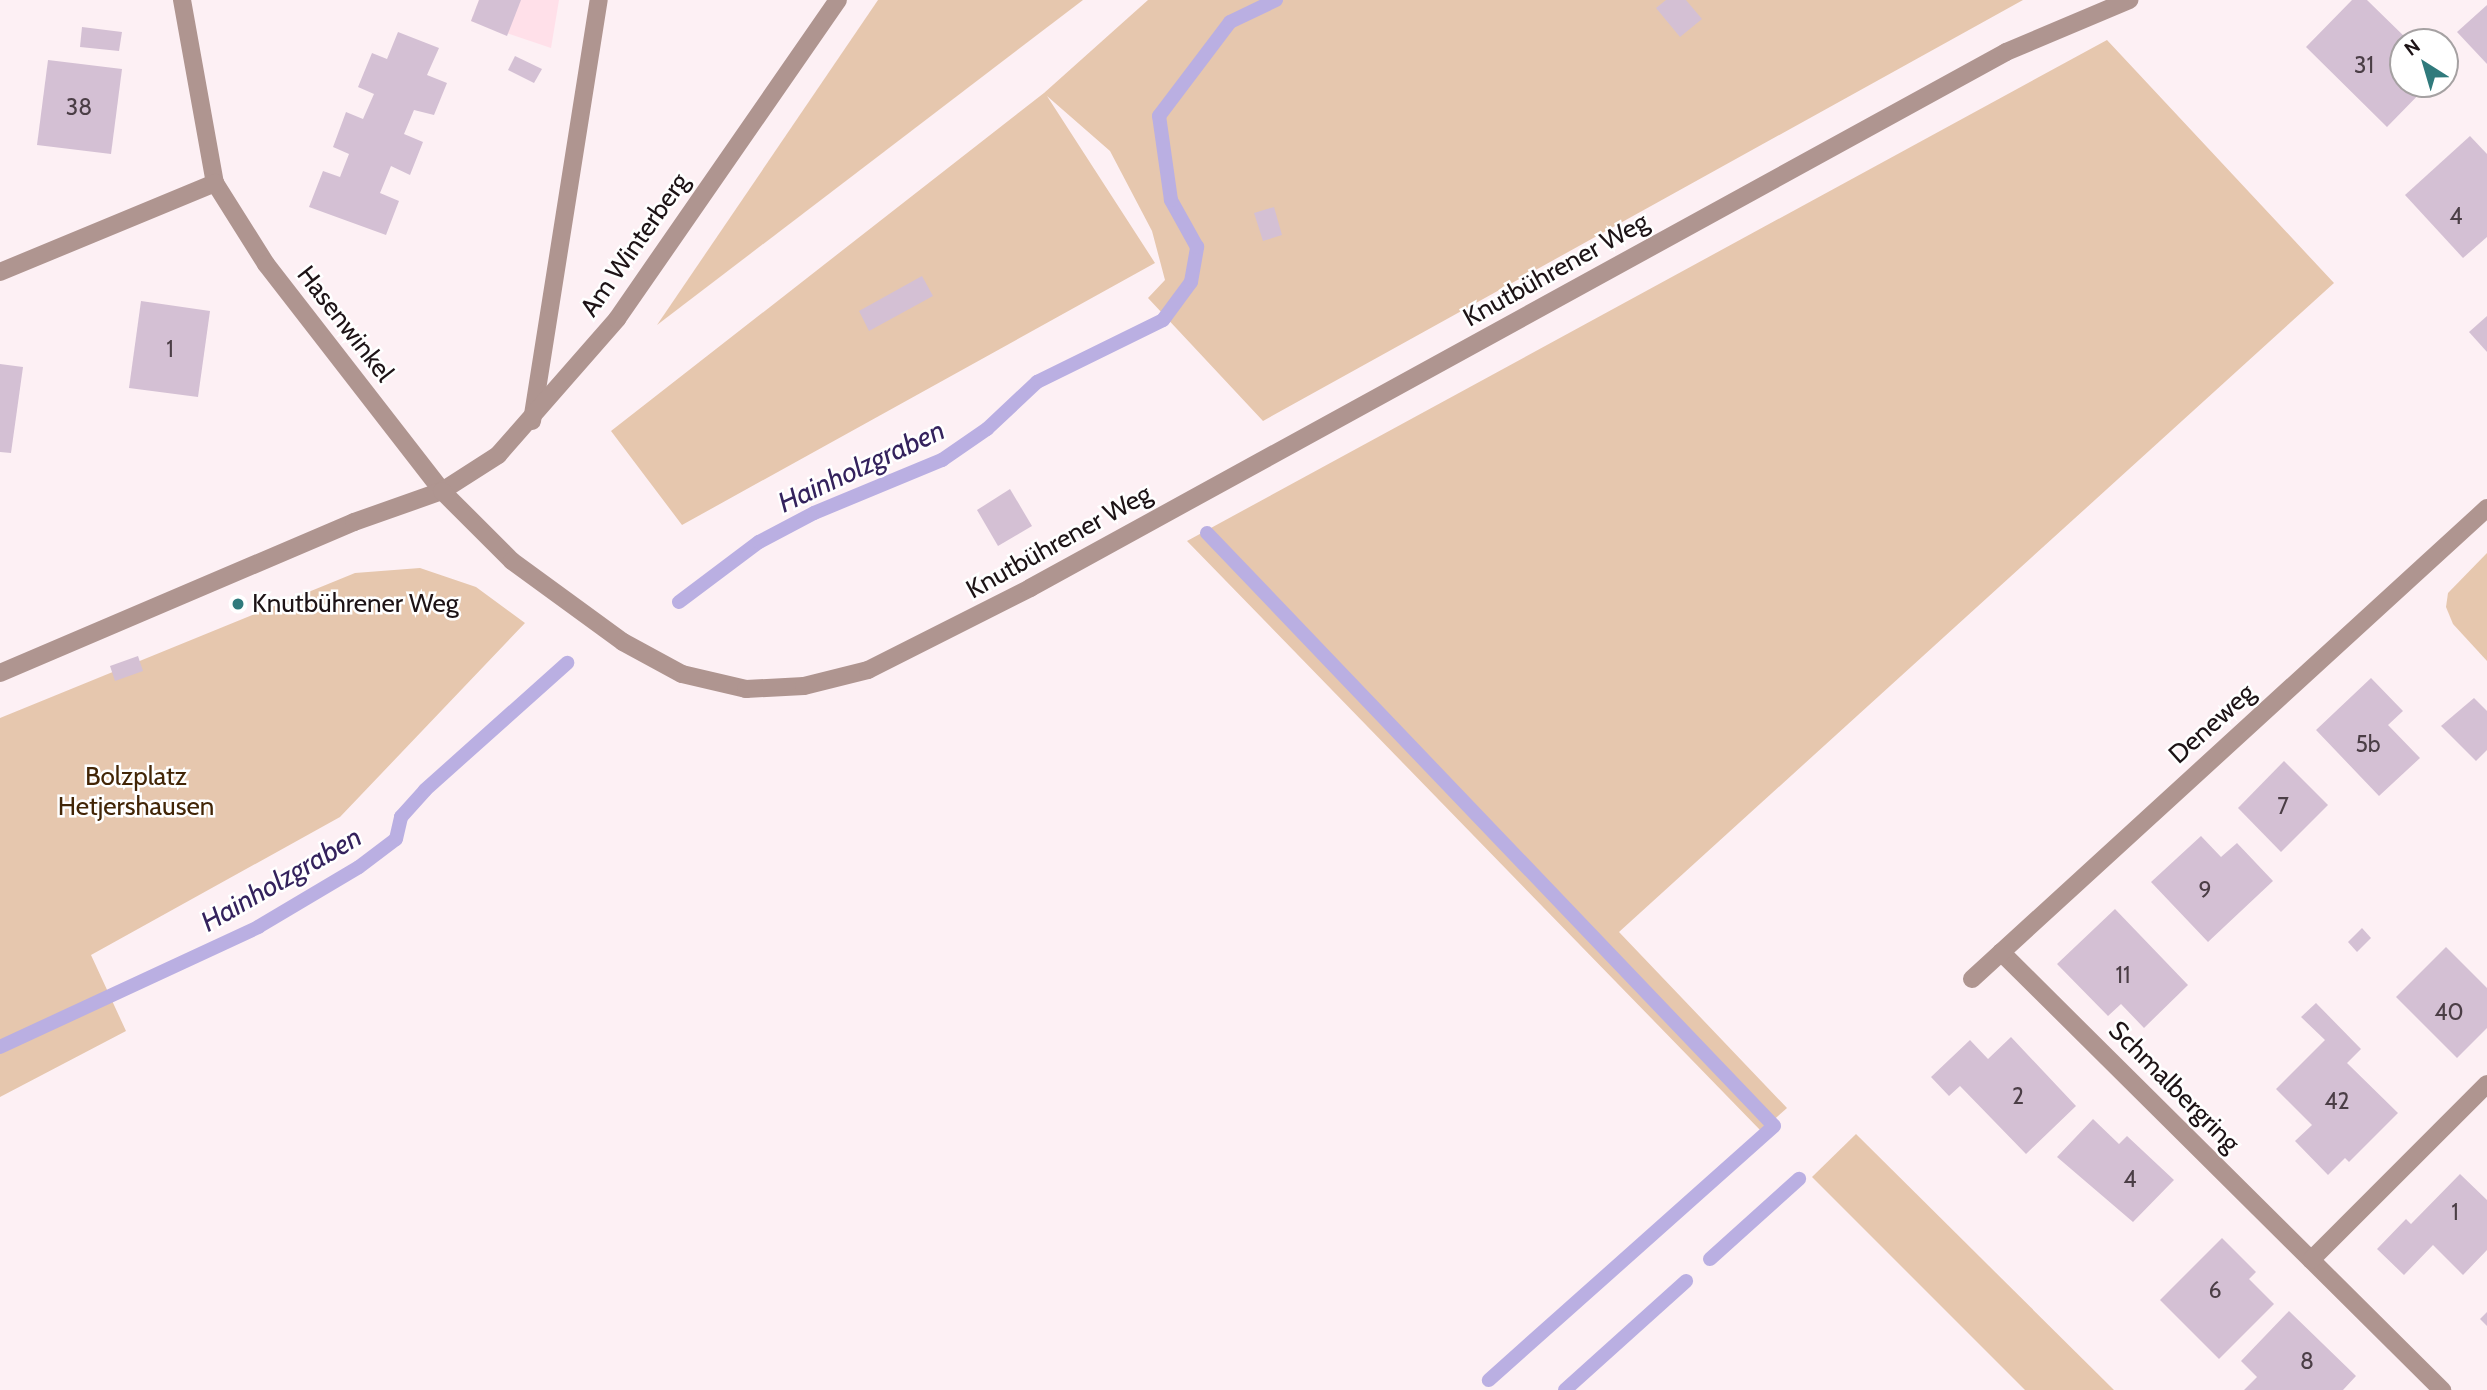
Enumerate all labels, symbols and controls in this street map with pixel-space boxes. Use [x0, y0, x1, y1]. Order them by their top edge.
north arrow [2389, 28, 2459, 98]
text: N [2400, 34, 2425, 61]
house number: 31 [2354, 51, 2374, 79]
house number: 38 [66, 93, 92, 121]
street label: Am Winterberg [574, 167, 696, 323]
house number: 4 [2449, 202, 2463, 230]
street label: Knutbührener Weg [1458, 206, 1654, 334]
street label: Hasenwinkel [290, 260, 400, 388]
house number: 1 [166, 335, 174, 363]
water label: Hainholzgraben [772, 413, 950, 519]
street label: Knutbührener Weg [961, 478, 1157, 606]
place label: Knutbührener Weg [252, 588, 459, 620]
marker: Knutbührener Weg [230, 596, 246, 612]
street label: Deneweg [2163, 677, 2261, 771]
house number: 5b [2355, 730, 2381, 758]
park label: Bolzplatz Hetjershausen [58, 761, 214, 822]
house number: 7 [2277, 792, 2289, 820]
water label: Hainholzgraben [195, 819, 367, 939]
house number: 9 [2198, 876, 2212, 904]
house number: 11 [2116, 961, 2130, 989]
house number: 40 [2434, 998, 2464, 1026]
street label: Schmalbergring [2102, 1015, 2246, 1159]
house number: 2 [2012, 1082, 2024, 1110]
house number: 42 [2324, 1087, 2350, 1115]
house number: 4 [2123, 1165, 2137, 1193]
house number: 1 [2451, 1198, 2459, 1226]
house number: 6 [2208, 1276, 2222, 1304]
house number: 8 [2300, 1347, 2314, 1375]

